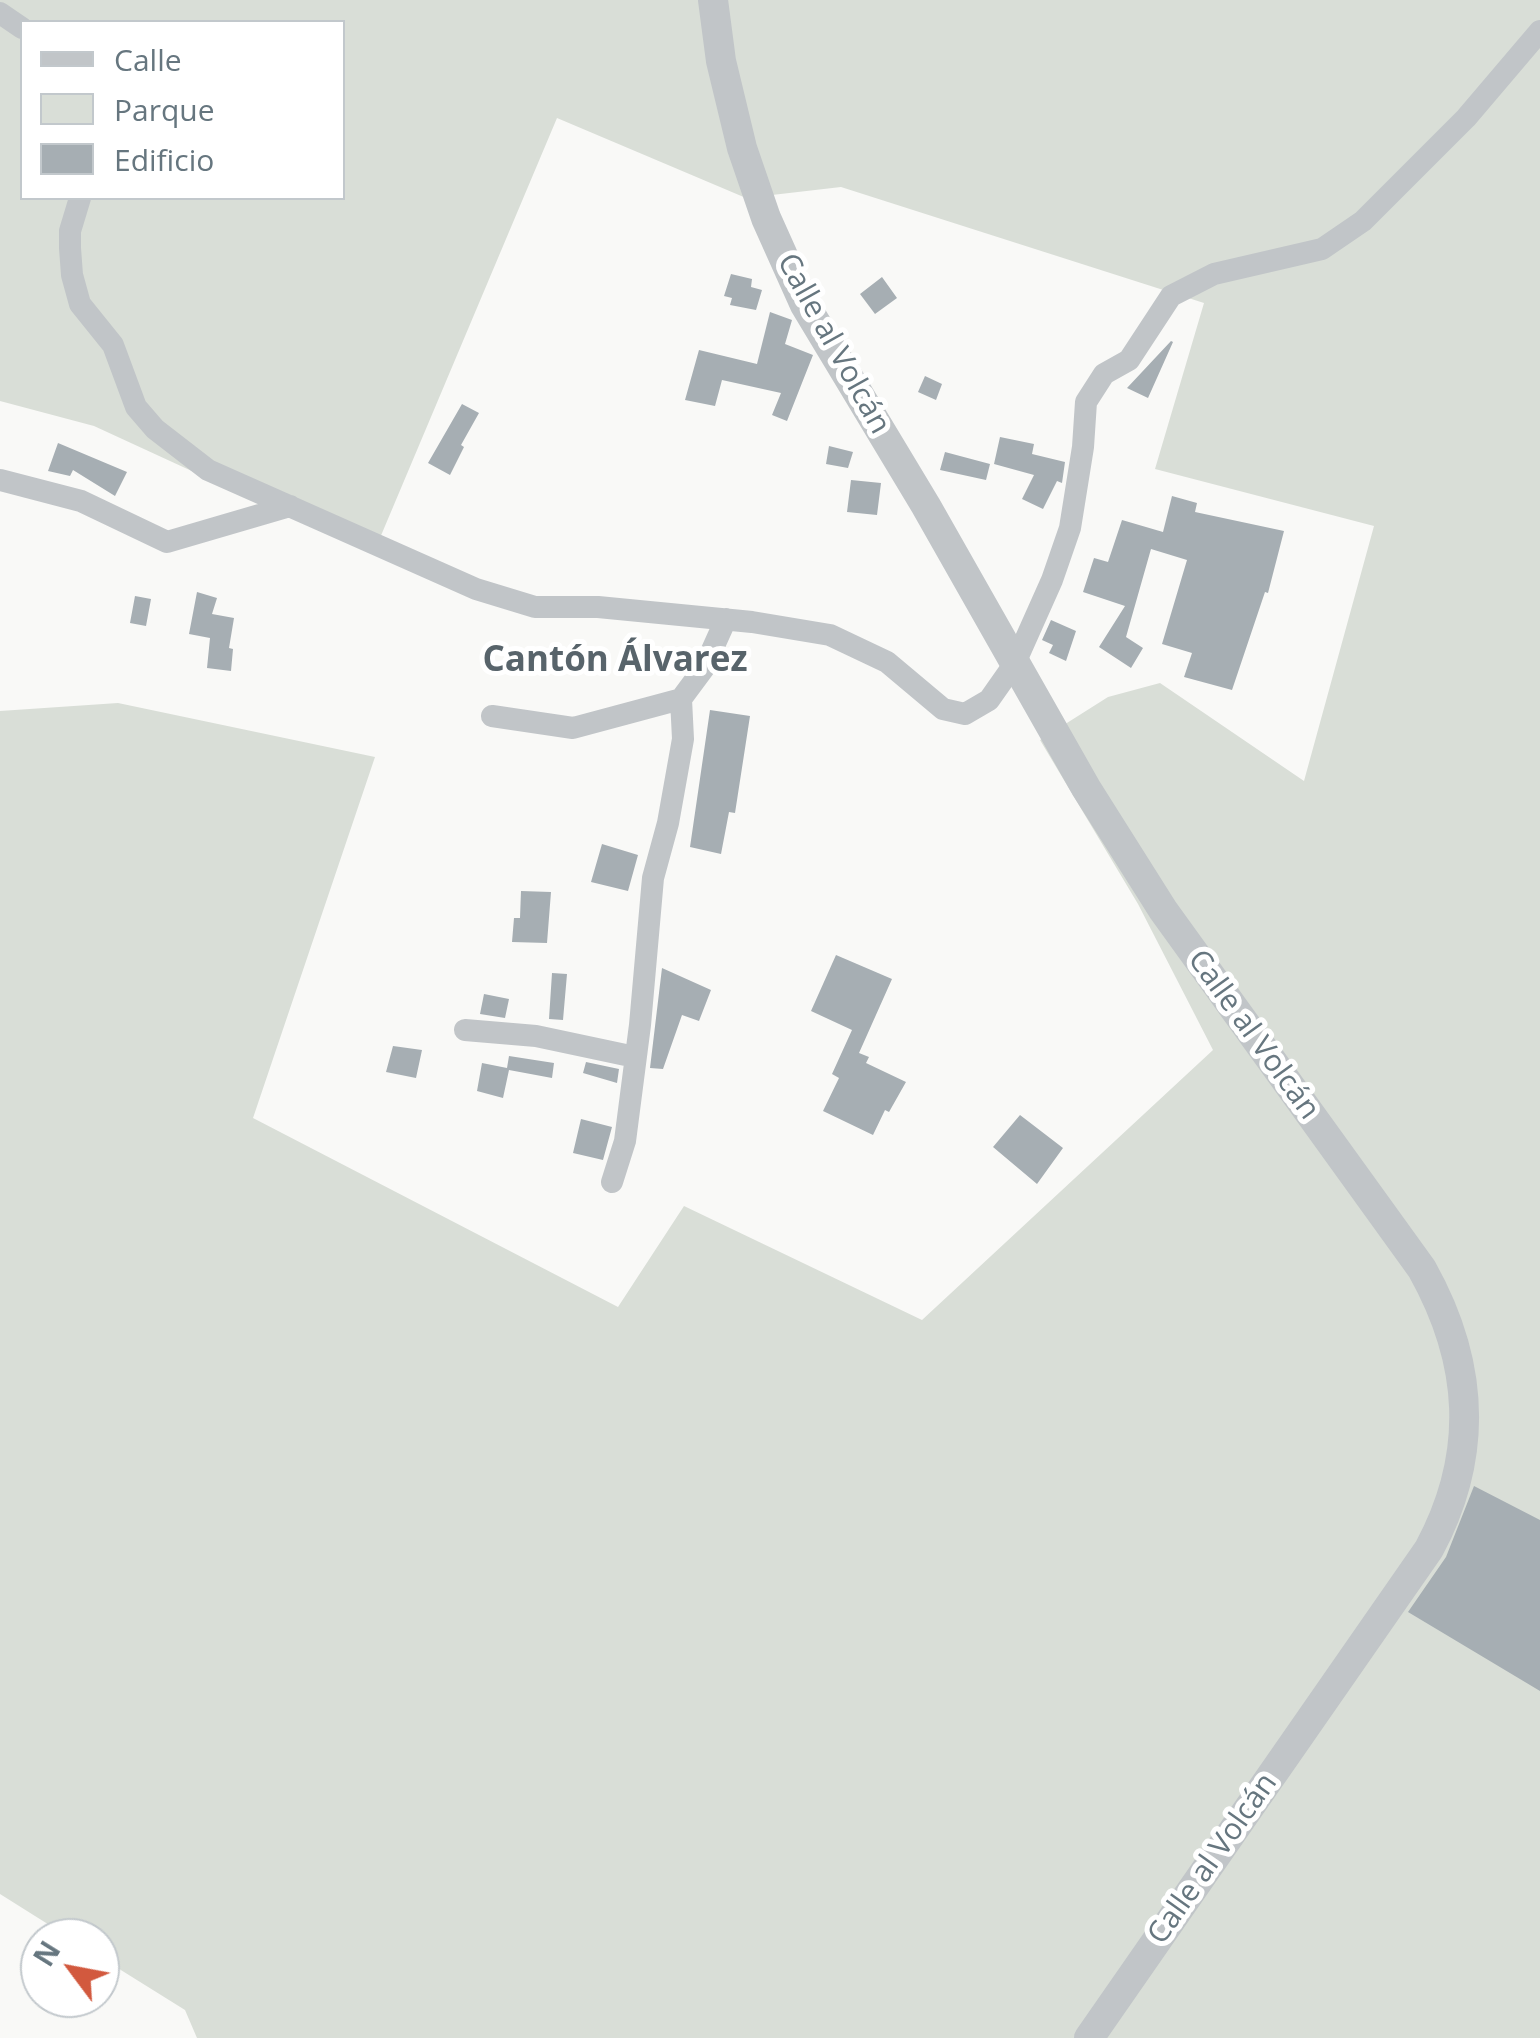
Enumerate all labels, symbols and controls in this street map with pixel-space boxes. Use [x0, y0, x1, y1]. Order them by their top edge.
legend [20, 20, 345, 200]
text: Calle [114, 39, 182, 80]
text: Parque [114, 89, 215, 130]
text: Edificio [114, 139, 214, 180]
street label: Calle al Volcán [769, 248, 897, 440]
district label: Cantón Álvarez [483, 640, 747, 682]
street label: Calle al Volcán [1180, 943, 1326, 1127]
street label: Calle al Volcán [1141, 1767, 1285, 1951]
north arrow [20, 1918, 120, 2018]
text: N [24, 1933, 68, 1973]

